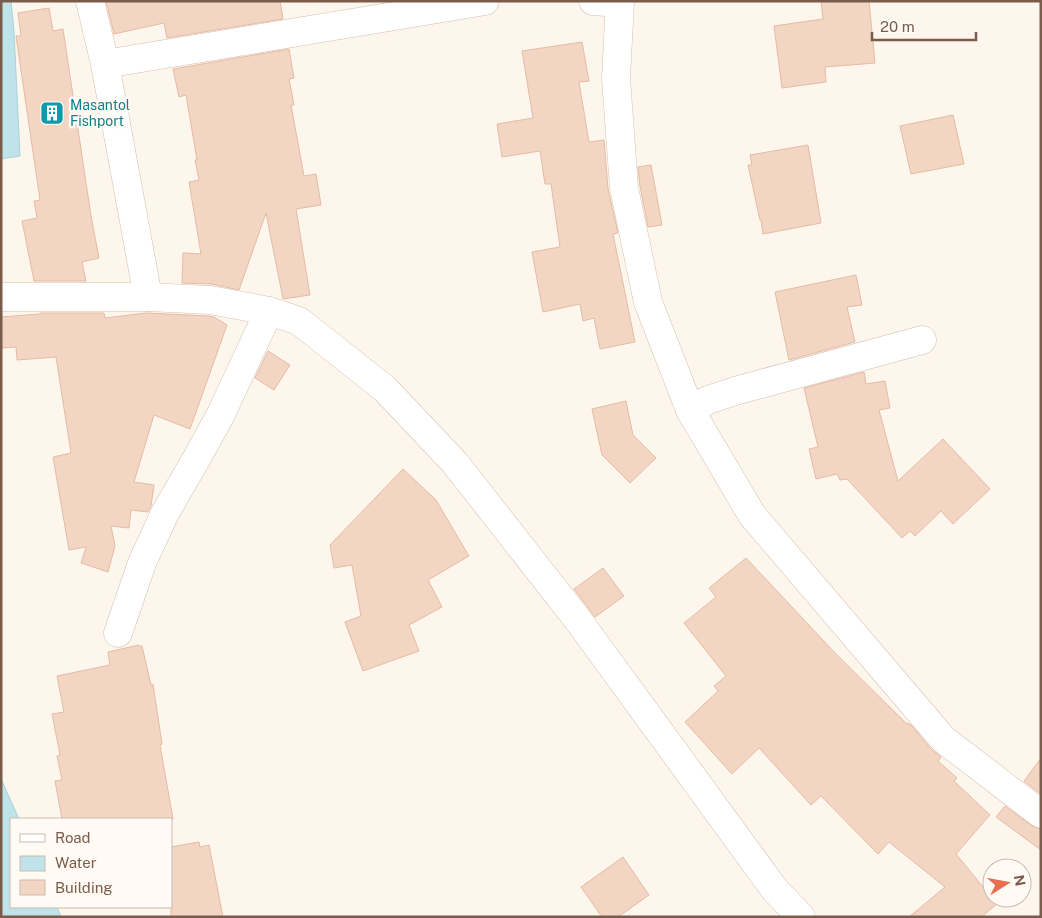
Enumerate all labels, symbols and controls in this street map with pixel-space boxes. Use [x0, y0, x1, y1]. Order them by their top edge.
scale bar [872, 10, 976, 42]
text: 20 m [880, 18, 915, 35]
place label: Masantol Fishport [70, 97, 130, 129]
building icon: Masantol Fishport [39, 100, 65, 126]
legend [10, 818, 172, 908]
text: Road [55, 829, 91, 846]
text: Water [55, 854, 97, 871]
north arrow [982, 858, 1032, 908]
text: N [1011, 874, 1029, 887]
text: Building [55, 879, 113, 896]

